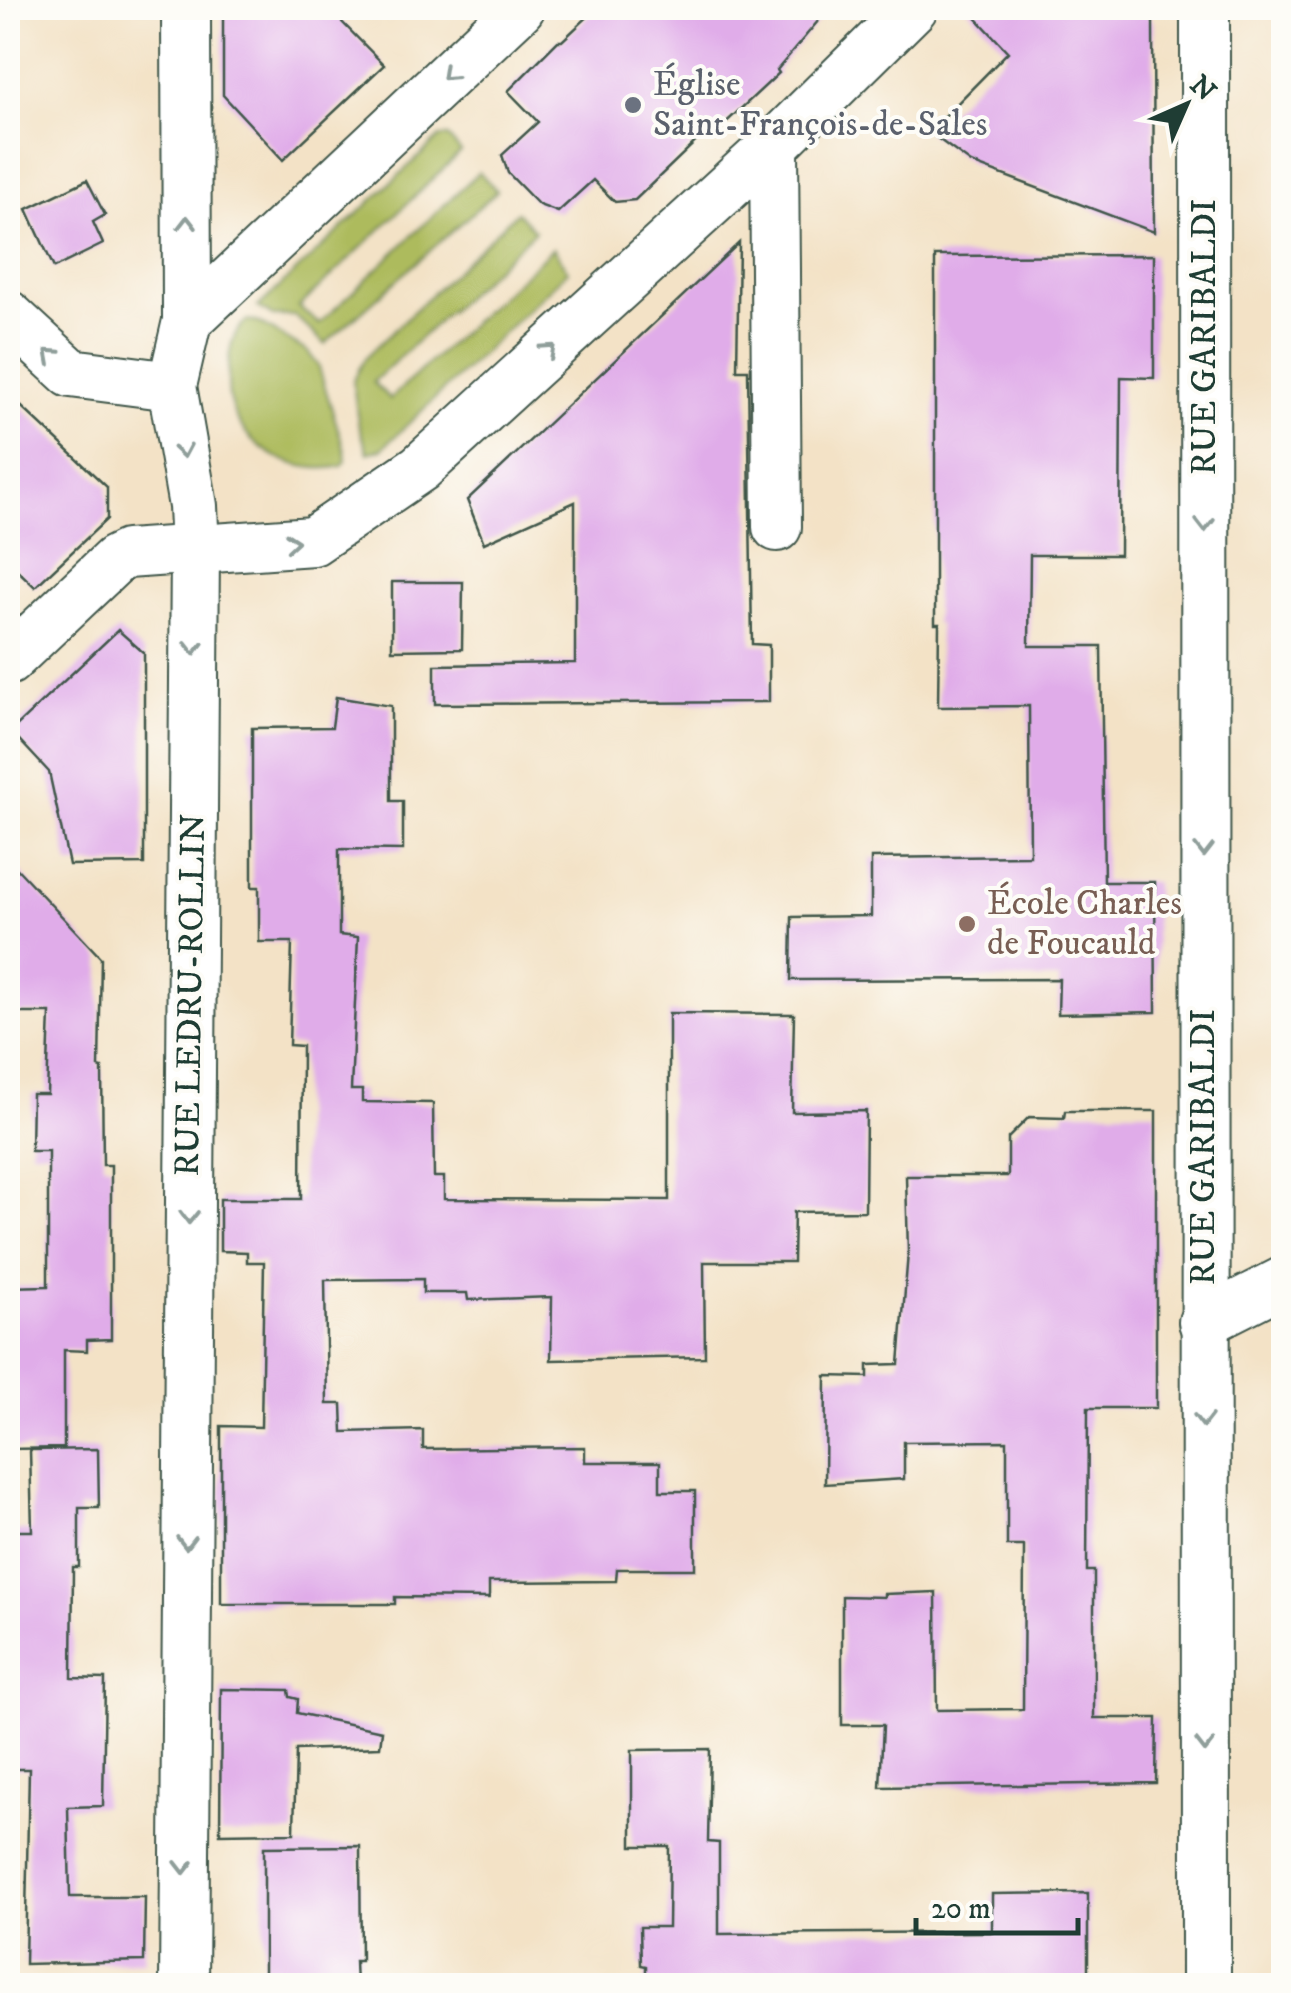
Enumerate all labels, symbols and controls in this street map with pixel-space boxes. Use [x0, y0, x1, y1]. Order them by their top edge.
north arrow [1136, 55, 1236, 155]
one-way arrow [442, 62, 460, 80]
place label: Église Saint-François-de-Sales [653, 62, 988, 147]
text: N [1182, 68, 1223, 109]
marker: Église Saint-François-de-Sales [622, 94, 644, 116]
street label: RUE GARIBALDI [1183, 199, 1227, 475]
one-way arrow [176, 215, 198, 230]
one-way arrow [537, 344, 556, 362]
one-way arrow [44, 348, 63, 366]
one-way arrow [172, 443, 193, 459]
one-way arrow [1194, 518, 1216, 533]
one-way arrow [285, 532, 301, 554]
one-way arrow [183, 640, 205, 656]
street label: RUE LEDRU-ROLLIN [166, 813, 216, 1177]
one-way arrow [1193, 842, 1215, 858]
place label: École Charles de Foucauld [987, 881, 1182, 966]
marker: École Charles de Foucauld [956, 913, 978, 935]
street label: RUE GARIBALDI [1182, 1009, 1226, 1285]
one-way arrow [178, 1210, 200, 1226]
one-way arrow [1192, 1412, 1214, 1428]
one-way arrow [175, 1536, 197, 1551]
one-way arrow [1194, 1738, 1216, 1753]
one-way arrow [174, 1860, 195, 1876]
scale bar [916, 1873, 1078, 1935]
text: 20 m [931, 1891, 991, 1928]

